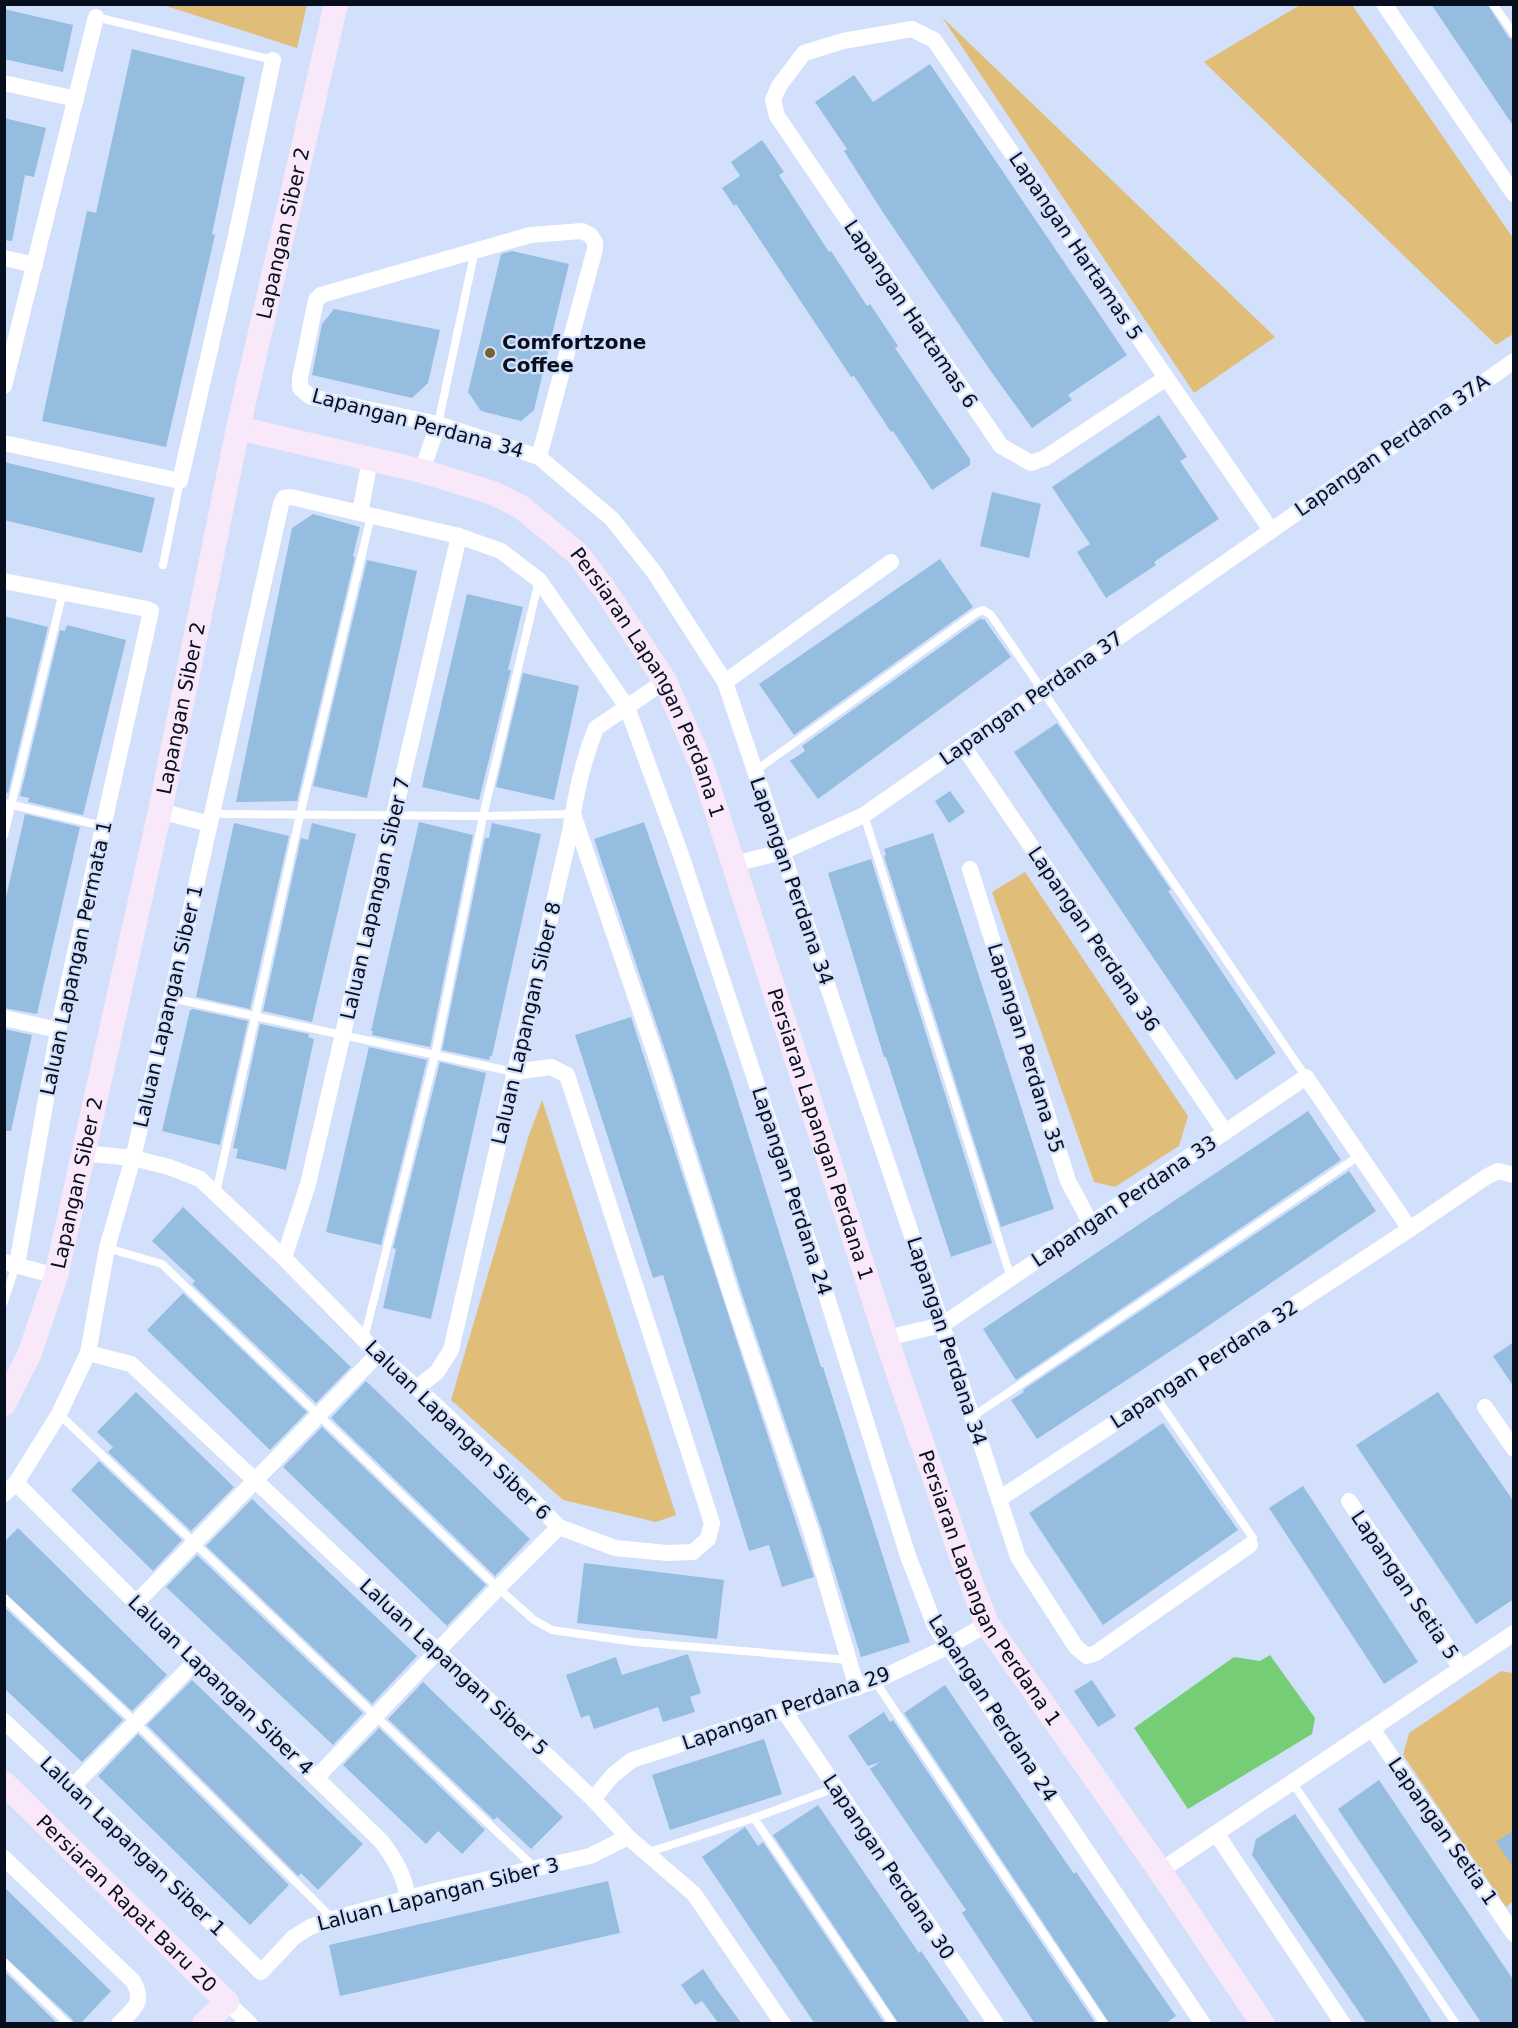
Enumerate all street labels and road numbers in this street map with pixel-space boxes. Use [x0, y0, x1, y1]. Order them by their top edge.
street label: Lapangan Siber 2 [252, 145, 315, 321]
street label: Lapangan Hartamas 5 [1004, 147, 1148, 345]
street label: Lapangan Hartamas 6 [839, 215, 983, 413]
street label: Lapangan Perdana 37A [1290, 368, 1494, 521]
street label: Lapangan Perdana 34 [309, 383, 527, 463]
street label: Persiaran Lapangan Perdana 1 [565, 543, 730, 821]
street label: Lapangan Siber 2 [152, 620, 210, 797]
street label: Lapangan Perdana 37 [935, 626, 1127, 770]
street label: Laluan Lapangan Siber 7 [335, 774, 415, 1022]
street label: Lapangan Perdana 34 [745, 774, 839, 988]
street label: Laluan Lapangan Permata 1 [35, 818, 117, 1098]
street label: Lapangan Perdana 36 [1023, 842, 1165, 1036]
street label: Laluan Lapangan Siber 1 [128, 882, 208, 1130]
street label: Laluan Lapangan Siber 8 [486, 899, 566, 1147]
street label: Lapangan Perdana 35 [983, 940, 1069, 1156]
street label: Persiaran Lapangan Perdana 1 [762, 985, 879, 1283]
street label: Lapangan Perdana 24 [747, 1084, 837, 1298]
street label: Lapangan Siber 2 [46, 1094, 108, 1271]
street label: Lapangan Perdana 33 [1027, 1130, 1221, 1272]
street label: Lapangan Perdana 34 [902, 1234, 992, 1448]
street label: Lapangan Perdana 32 [1106, 1295, 1302, 1433]
street label: Laluan Lapangan Siber 6 [360, 1335, 556, 1525]
street label: Persiaran Lapangan Perdana 1 [913, 1447, 1066, 1730]
street label: Lapangan Setia 5 [1346, 1506, 1464, 1664]
street label: Laluan Lapangan Siber 5 [355, 1573, 553, 1761]
street label: Laluan Lapangan Siber 4 [123, 1590, 319, 1780]
street label: Lapangan Perdana 24 [924, 1610, 1062, 1806]
street label: Lapangan Perdana 29 [679, 1661, 893, 1755]
street label: Laluan Lapangan Siber 1 [35, 1751, 231, 1941]
street label: Lapangan Setia 1 [1383, 1753, 1503, 1909]
street label: Lapangan Perdana 30 [818, 1770, 960, 1964]
street label: Persiaran Rapat Baru 20 [31, 1810, 222, 1997]
street label: Laluan Lapangan Siber 3 [315, 1852, 561, 1936]

